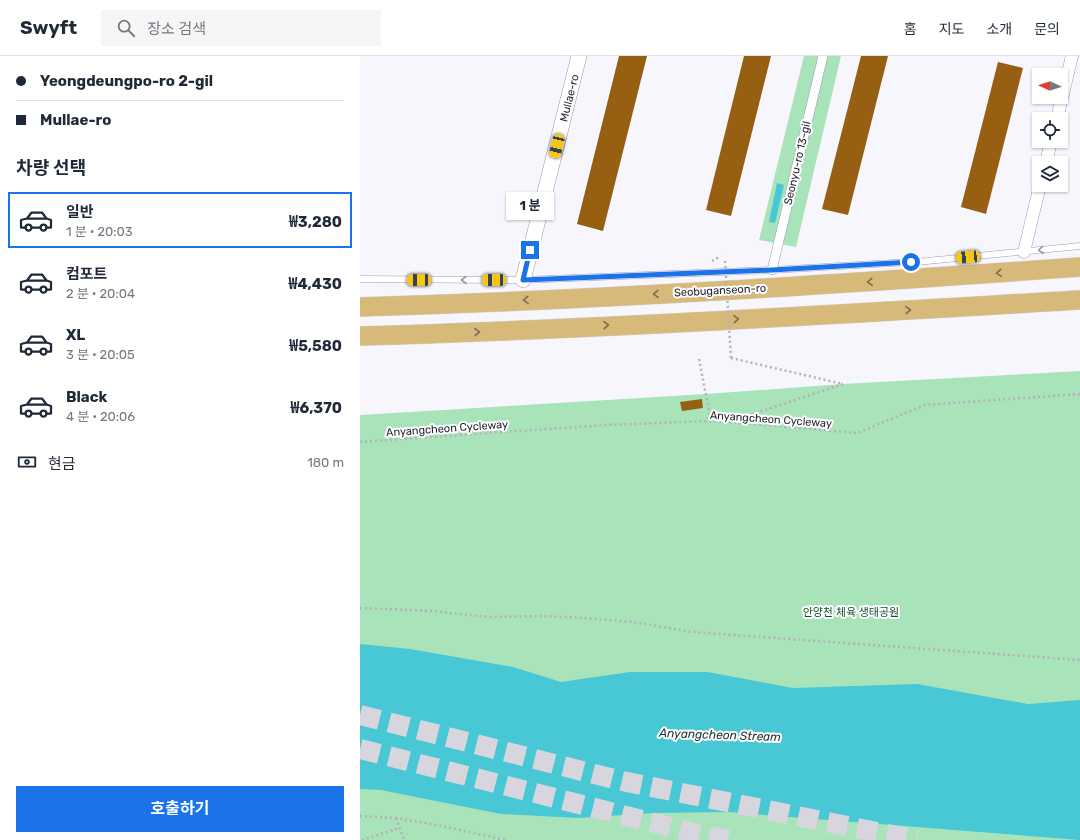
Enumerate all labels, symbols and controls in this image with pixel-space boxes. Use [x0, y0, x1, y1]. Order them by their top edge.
search box [101, 10, 381, 46]
text: Swyft [20, 16, 77, 39]
icon: search [115, 17, 137, 39]
text: 장소 검색 [147, 20, 206, 38]
text: 홈 [904, 21, 917, 38]
text: 지도 [939, 21, 964, 38]
text: 소개 [986, 21, 1012, 38]
text: 문의 [1034, 21, 1060, 38]
north arrow [1032, 68, 1068, 104]
map controls [1032, 68, 1068, 192]
text: Yeongdeungpo-ro 2-gil [40, 72, 213, 90]
street label: Mullae-ro [557, 73, 582, 123]
text: Mullae-ro [40, 111, 111, 129]
button: locate [1032, 112, 1068, 148]
street label: Seonyu-ro 13-gil [782, 120, 813, 206]
car [548, 133, 566, 159]
button: layers [1032, 156, 1068, 192]
text: 차량 선택 [16, 157, 86, 179]
callout: 1 분 [506, 192, 554, 220]
text: 1 분 [519, 198, 541, 213]
icon: car [18, 202, 54, 238]
text: 일반 [66, 203, 94, 221]
text: ₩3,280 [289, 213, 342, 231]
text: 1 분 · 20:03 [66, 224, 133, 239]
route end [521, 241, 539, 259]
one-way arrow [1038, 245, 1044, 254]
car [956, 250, 980, 264]
route start [902, 253, 920, 271]
icon: car [18, 264, 54, 300]
text: 컴포트 [66, 265, 107, 283]
one-way arrow [996, 268, 1002, 277]
car [407, 274, 431, 286]
car [482, 274, 506, 286]
text: ₩4,430 [289, 275, 342, 293]
one-way arrow [461, 276, 467, 284]
one-way arrow [867, 278, 873, 287]
street label: Seobuganseon-ro [674, 282, 766, 299]
text: 2 분 · 20:04 [66, 286, 135, 301]
one-way arrow [653, 289, 659, 298]
one-way arrow [523, 296, 529, 305]
one-way arrow [905, 305, 911, 314]
one-way arrow [733, 315, 739, 323]
one-way arrow [603, 321, 609, 330]
icon: car [18, 326, 54, 362]
text: XL [66, 326, 85, 344]
one-way arrow [474, 327, 480, 336]
text: ₩5,580 [289, 337, 342, 355]
text: 3 분 · 20:05 [66, 347, 135, 362]
icon: car [18, 388, 54, 424]
text: Black [66, 388, 107, 406]
text: ₩6,370 [291, 399, 342, 417]
text: 4 분 · 20:06 [66, 409, 135, 424]
street label: Anyangcheon Cycleway [710, 409, 832, 430]
street label: Anyangcheon Cycleway [386, 418, 508, 439]
icon: cash [16, 451, 38, 473]
text: 현금 [48, 455, 76, 473]
text: 180 m [307, 455, 344, 470]
park label: 안양천 체육 생태공원 [803, 606, 899, 619]
water label: Anyangcheon Stream [658, 726, 781, 744]
button: 호출하기 [16, 786, 344, 832]

